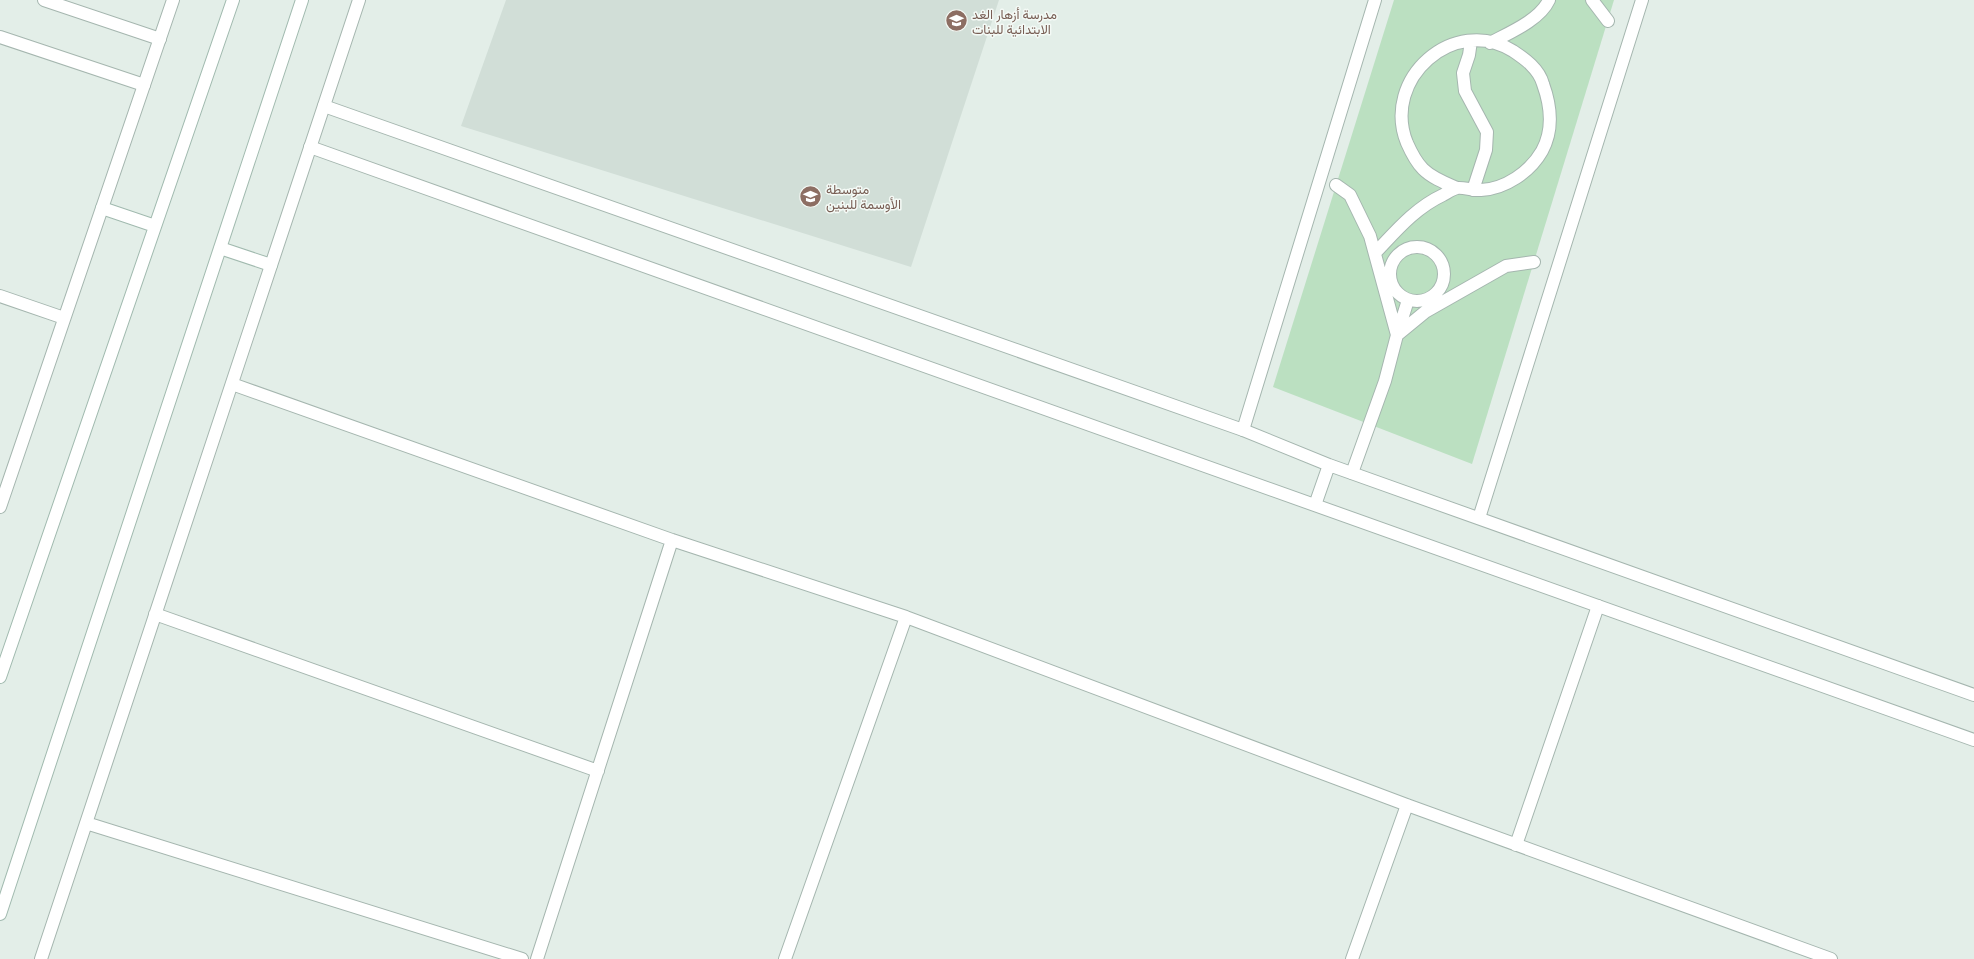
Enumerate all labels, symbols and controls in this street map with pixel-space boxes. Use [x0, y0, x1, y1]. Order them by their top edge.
place label: مدرسة أزهار الغد الابتدائية للبنات [972, 7, 1057, 37]
school or university icon: مدرسة أزهار الغد الابتدائية للبنات [943, 8, 969, 34]
place label: متوسطة الأوسمة للبنين [826, 182, 901, 213]
school or university icon: متوسطة الأوسمة للبنين [797, 183, 823, 209]

